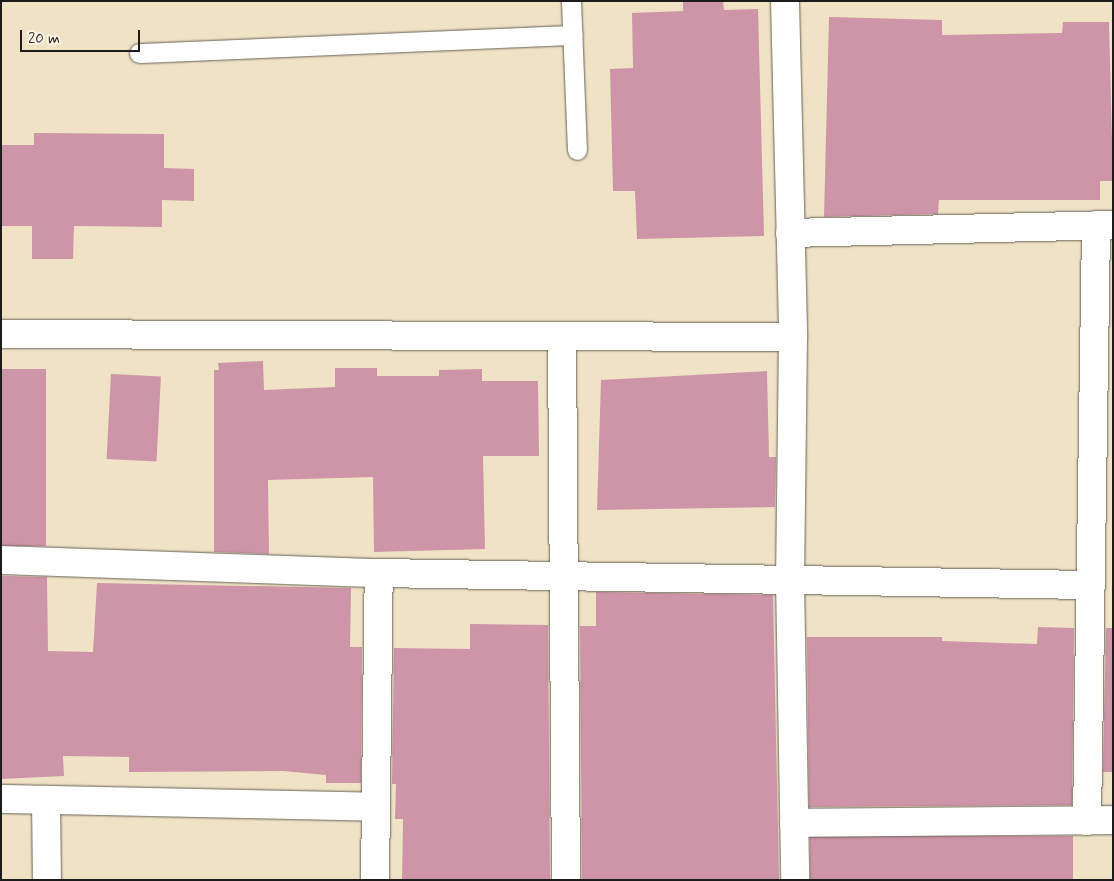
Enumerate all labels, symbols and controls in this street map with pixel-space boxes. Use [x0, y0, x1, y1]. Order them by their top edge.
scale bar [22, 20, 142, 52]
text: 20 m [28, 29, 60, 49]

